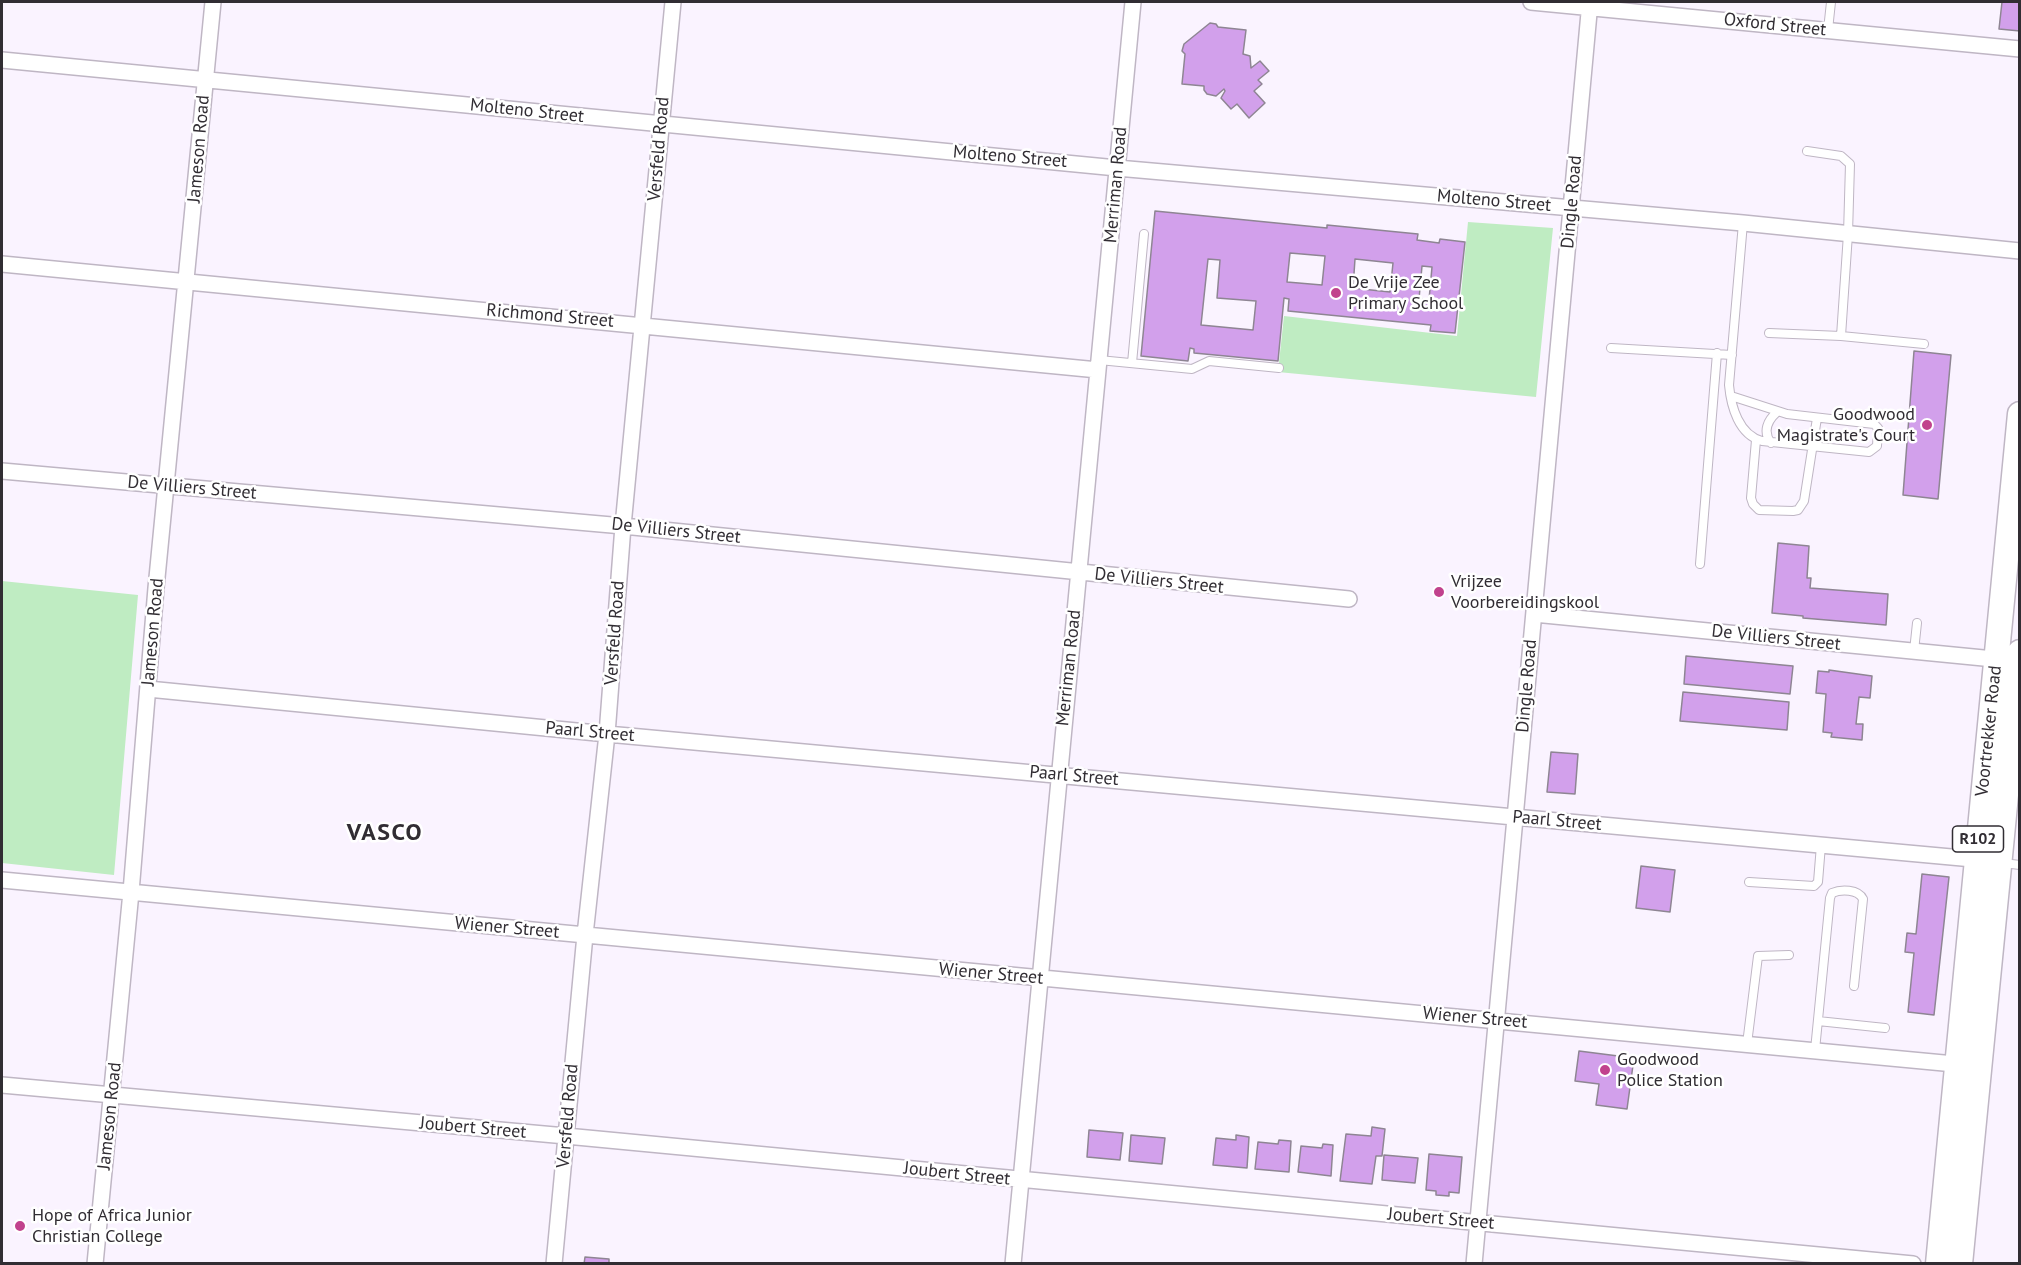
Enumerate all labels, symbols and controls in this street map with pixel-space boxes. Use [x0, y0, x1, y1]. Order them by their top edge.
street label: Oxford Street [1723, 9, 1827, 41]
street label: Jameson Road [184, 94, 214, 204]
street label: Molteno Street [469, 94, 585, 128]
street label: Versfeld Road [644, 96, 674, 202]
street label: Merriman Road [1100, 126, 1132, 244]
street label: Molteno Street [952, 141, 1068, 173]
street label: Dingle Road [1557, 155, 1587, 249]
street label: Molteno Street [1436, 185, 1552, 217]
place label: De Vrije Zee Primary School [1348, 272, 1463, 314]
marker: De Vrije Zee Primary School [1329, 286, 1343, 300]
street label: Richmond Street [485, 300, 615, 332]
place label: Goodwood Magistrate's Court [1777, 404, 1915, 446]
marker: Goodwood Magistrate's Court [1920, 418, 1934, 432]
street label: De Villiers Street [126, 472, 258, 504]
street label: De Villiers Street [610, 513, 742, 549]
street label: De Villiers Street [1093, 563, 1225, 599]
place label: Vrijzee Voorbereidingskool [1451, 571, 1599, 614]
street label: Jameson Road [138, 577, 168, 687]
street label: Versfeld Road [601, 580, 629, 686]
marker: Vrijzee Voorbereidingskool [1432, 585, 1446, 599]
street label: Merriman Road [1052, 609, 1086, 727]
street label: De Villiers Street [1710, 620, 1842, 656]
street label: Dingle Road [1512, 639, 1542, 733]
street label: Voortrekker Road [1971, 664, 2007, 798]
street label: Paarl Street [545, 717, 635, 747]
street label: Paarl Street [1029, 761, 1119, 791]
street label: Paarl Street [1512, 806, 1602, 836]
district label: VASCO [347, 819, 423, 847]
road number: R102 [1952, 826, 2004, 852]
street label: Wiener Street [454, 913, 560, 943]
street label: Wiener Street [938, 959, 1044, 989]
street label: Wiener Street [1422, 1003, 1528, 1033]
place label: Goodwood Police Station [1617, 1049, 1723, 1092]
street label: Jameson Road [94, 1061, 126, 1171]
street label: Versfeld Road [553, 1063, 583, 1169]
marker: Goodwood Police Station [1598, 1063, 1612, 1077]
street label: Joubert Street [419, 1113, 527, 1143]
street label: Joubert Street [903, 1158, 1011, 1190]
street label: Joubert Street [1387, 1204, 1495, 1234]
place label: Hope of Africa Junior Christian College [32, 1205, 192, 1248]
marker: Hope of Africa Junior Christian College [13, 1219, 27, 1233]

